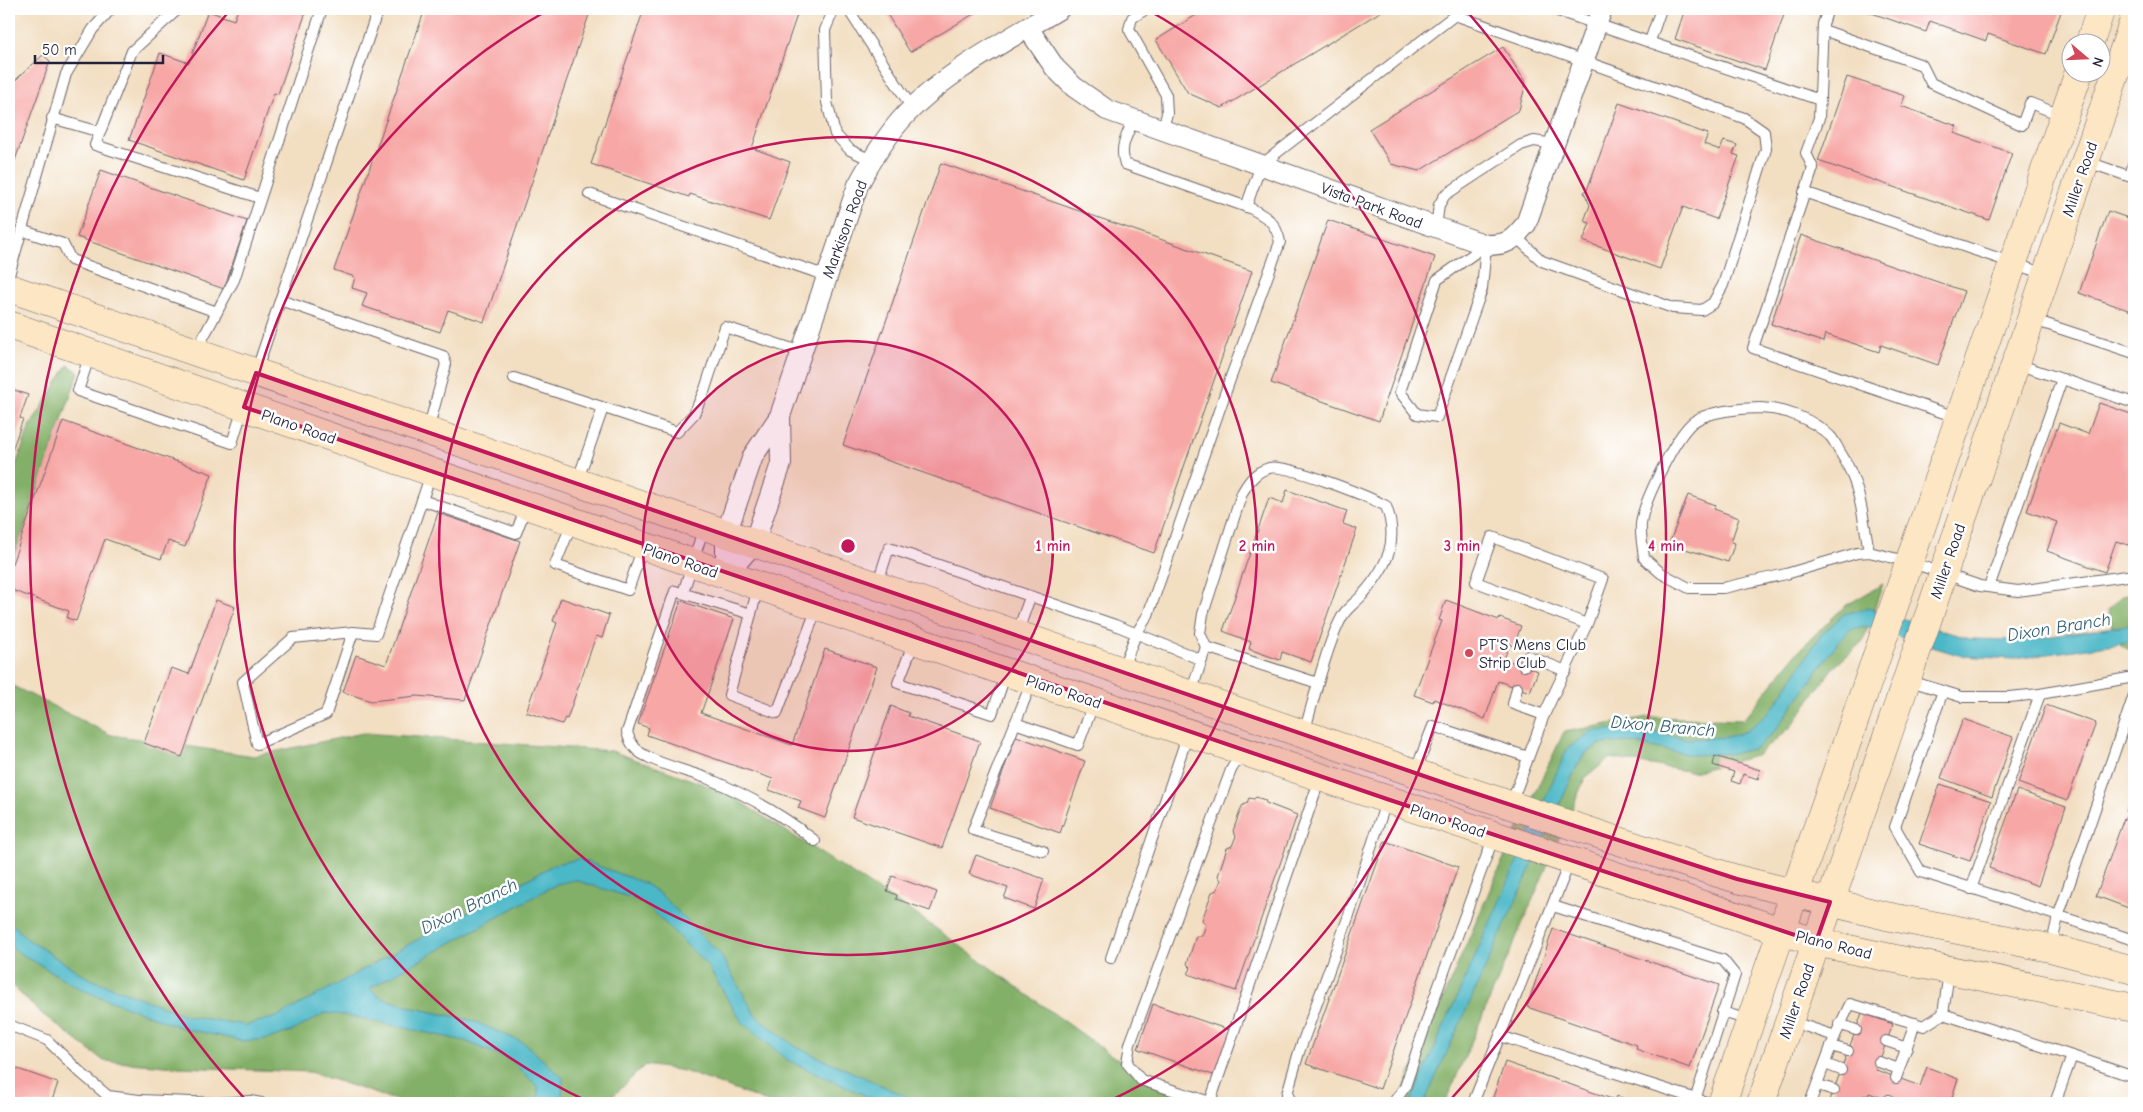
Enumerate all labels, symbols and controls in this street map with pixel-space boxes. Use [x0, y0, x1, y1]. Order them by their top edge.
scale bar [35, 32, 162, 64]
north arrow [2060, 32, 2110, 82]
text: 50 m [42, 41, 77, 59]
text: N [2088, 55, 2107, 69]
street label: Miller Road [2059, 139, 2101, 219]
street label: Markison Road [819, 178, 871, 281]
street label: Vista Park Road [1318, 179, 1425, 233]
street label: Plano Road [259, 406, 338, 448]
street label: Miller Road [1927, 521, 1969, 601]
centre of rings [839, 537, 857, 555]
text: 1 min [1036, 537, 1070, 555]
text: 2 min [1239, 537, 1275, 555]
text: 3 min [1444, 537, 1480, 555]
text: 4 min [1648, 537, 1684, 555]
street label: Plano Road [641, 540, 720, 582]
water label: Dixon Branch [2006, 609, 2112, 646]
place label: PT'S Mens Club Strip Club [1479, 636, 1586, 672]
marker: PT'S Mens Club Strip Club [1463, 647, 1475, 659]
street label: Plano Road [1024, 671, 1104, 713]
water label: Dixon Branch [1610, 711, 1716, 742]
street label: Plano Road [1408, 800, 1488, 842]
water label: Dixon Branch [418, 874, 521, 939]
street label: Plano Road [1794, 927, 1874, 963]
street label: Miller Road [1776, 961, 1818, 1041]

